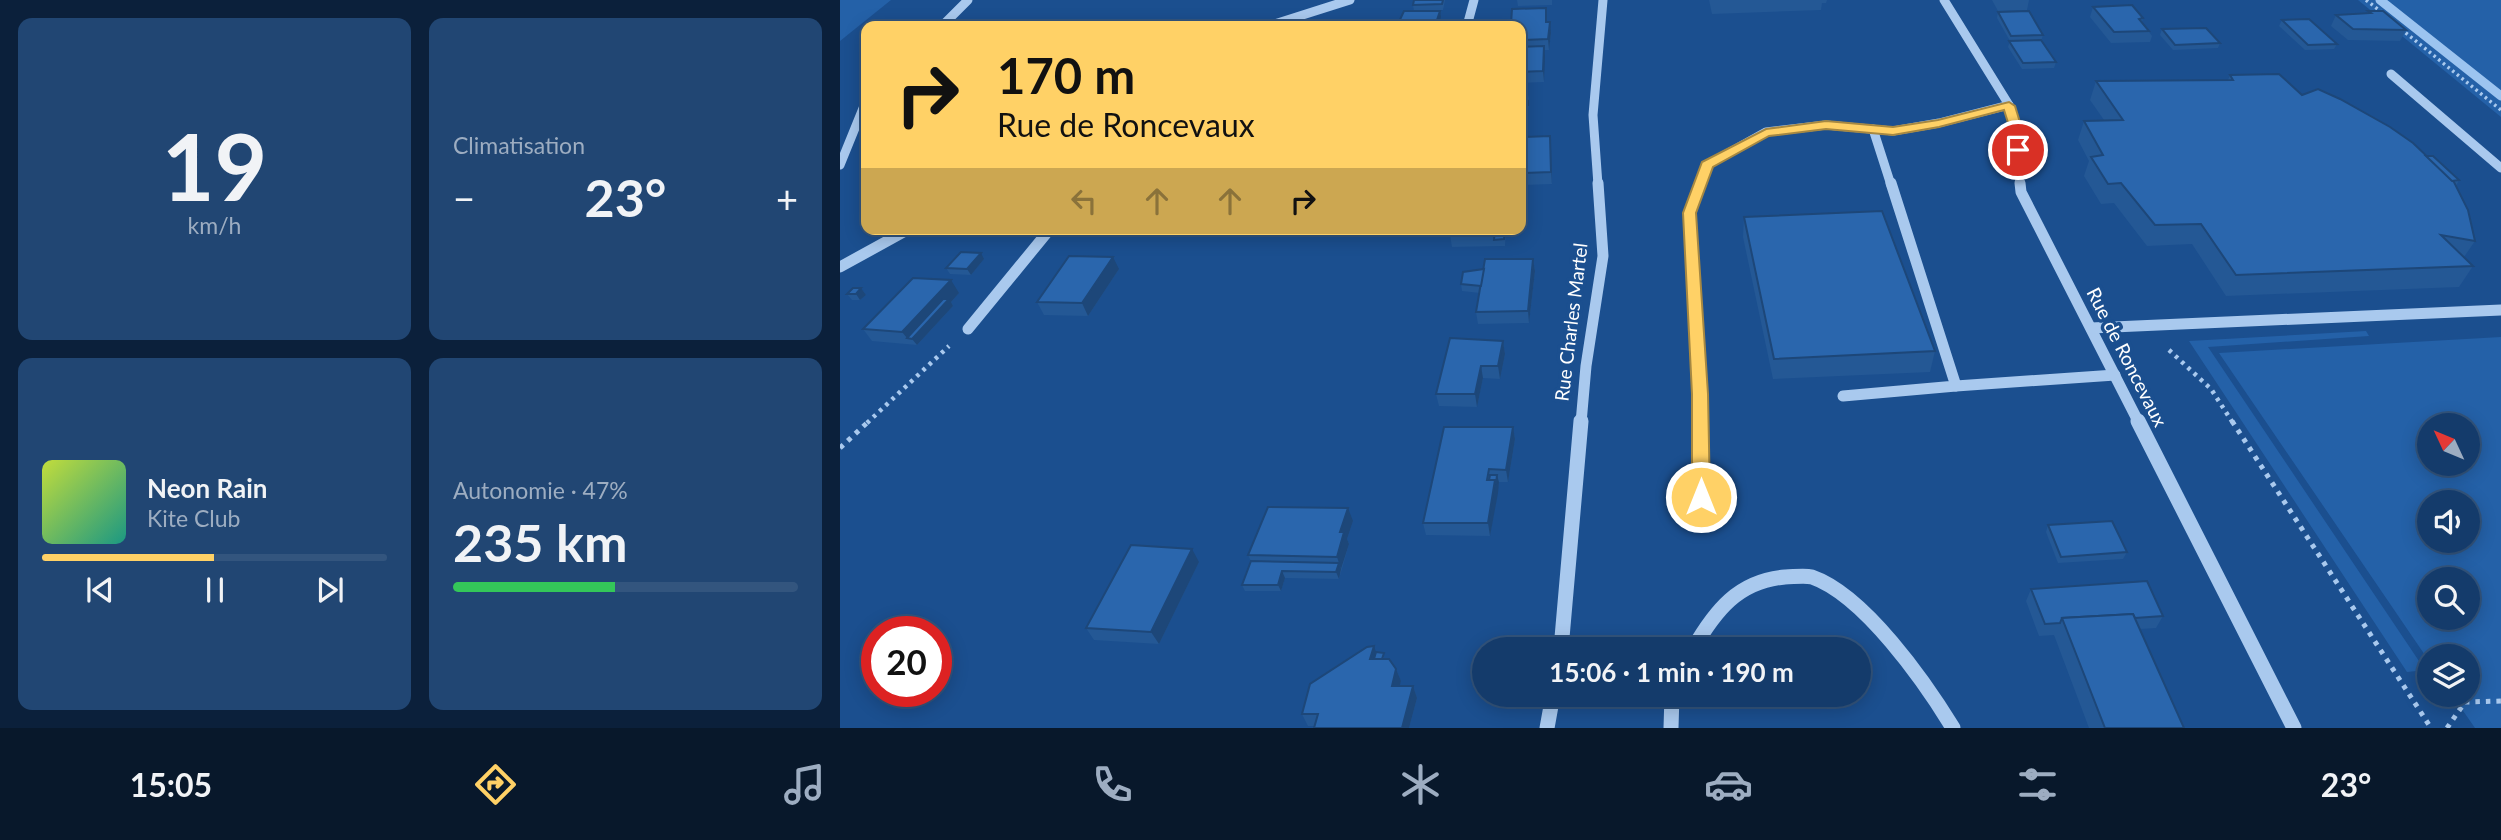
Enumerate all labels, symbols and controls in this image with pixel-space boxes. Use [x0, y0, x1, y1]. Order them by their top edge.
text: 170 m [997, 46, 1135, 104]
icon: right [882, 49, 973, 140]
text: Rue de Roncevaux [997, 105, 1255, 144]
text: 19 [162, 111, 267, 220]
pin [1988, 120, 2048, 180]
text: Climatisation [453, 131, 585, 159]
icon: arrive [1999, 131, 2037, 169]
text: 23° [585, 166, 666, 228]
text: − [453, 175, 475, 221]
text: + [776, 175, 798, 221]
icon: left [1065, 182, 1103, 220]
icon: ahead [1138, 182, 1176, 220]
icon: ahead [1211, 182, 1249, 220]
icon: right [1284, 182, 1322, 220]
text: km/h [188, 211, 241, 239]
street label: Rue Charles Martel [1549, 241, 1592, 402]
street label: Rue de Roncevaux [2082, 283, 2173, 431]
north arrow [2417, 413, 2480, 476]
map controls [2417, 413, 2480, 707]
position arrow [1664, 460, 1738, 534]
text: Neon Rain [147, 472, 267, 504]
text: Autonomie · 47% [453, 476, 628, 504]
button: sound [2417, 490, 2480, 553]
text: Kite Club [147, 504, 240, 532]
text: 235 km [453, 511, 627, 573]
button: search [2417, 567, 2480, 630]
icon: previous [81, 571, 119, 609]
icon: pause [196, 571, 234, 609]
icon: next [311, 571, 349, 609]
speed limit sign: 20 [861, 616, 952, 707]
button: layers [2417, 644, 2480, 707]
text: 15:06 · 1 min · 190 m [1549, 656, 1794, 688]
icon: directions [471, 760, 520, 809]
icon: music [780, 760, 829, 809]
icon: phone [1088, 760, 1137, 809]
icon: climate [1396, 760, 1445, 809]
icon: car [1704, 760, 1753, 809]
icon: filters [2013, 760, 2062, 809]
text: 15:05 [130, 765, 212, 804]
text: 23° [2321, 765, 2371, 804]

